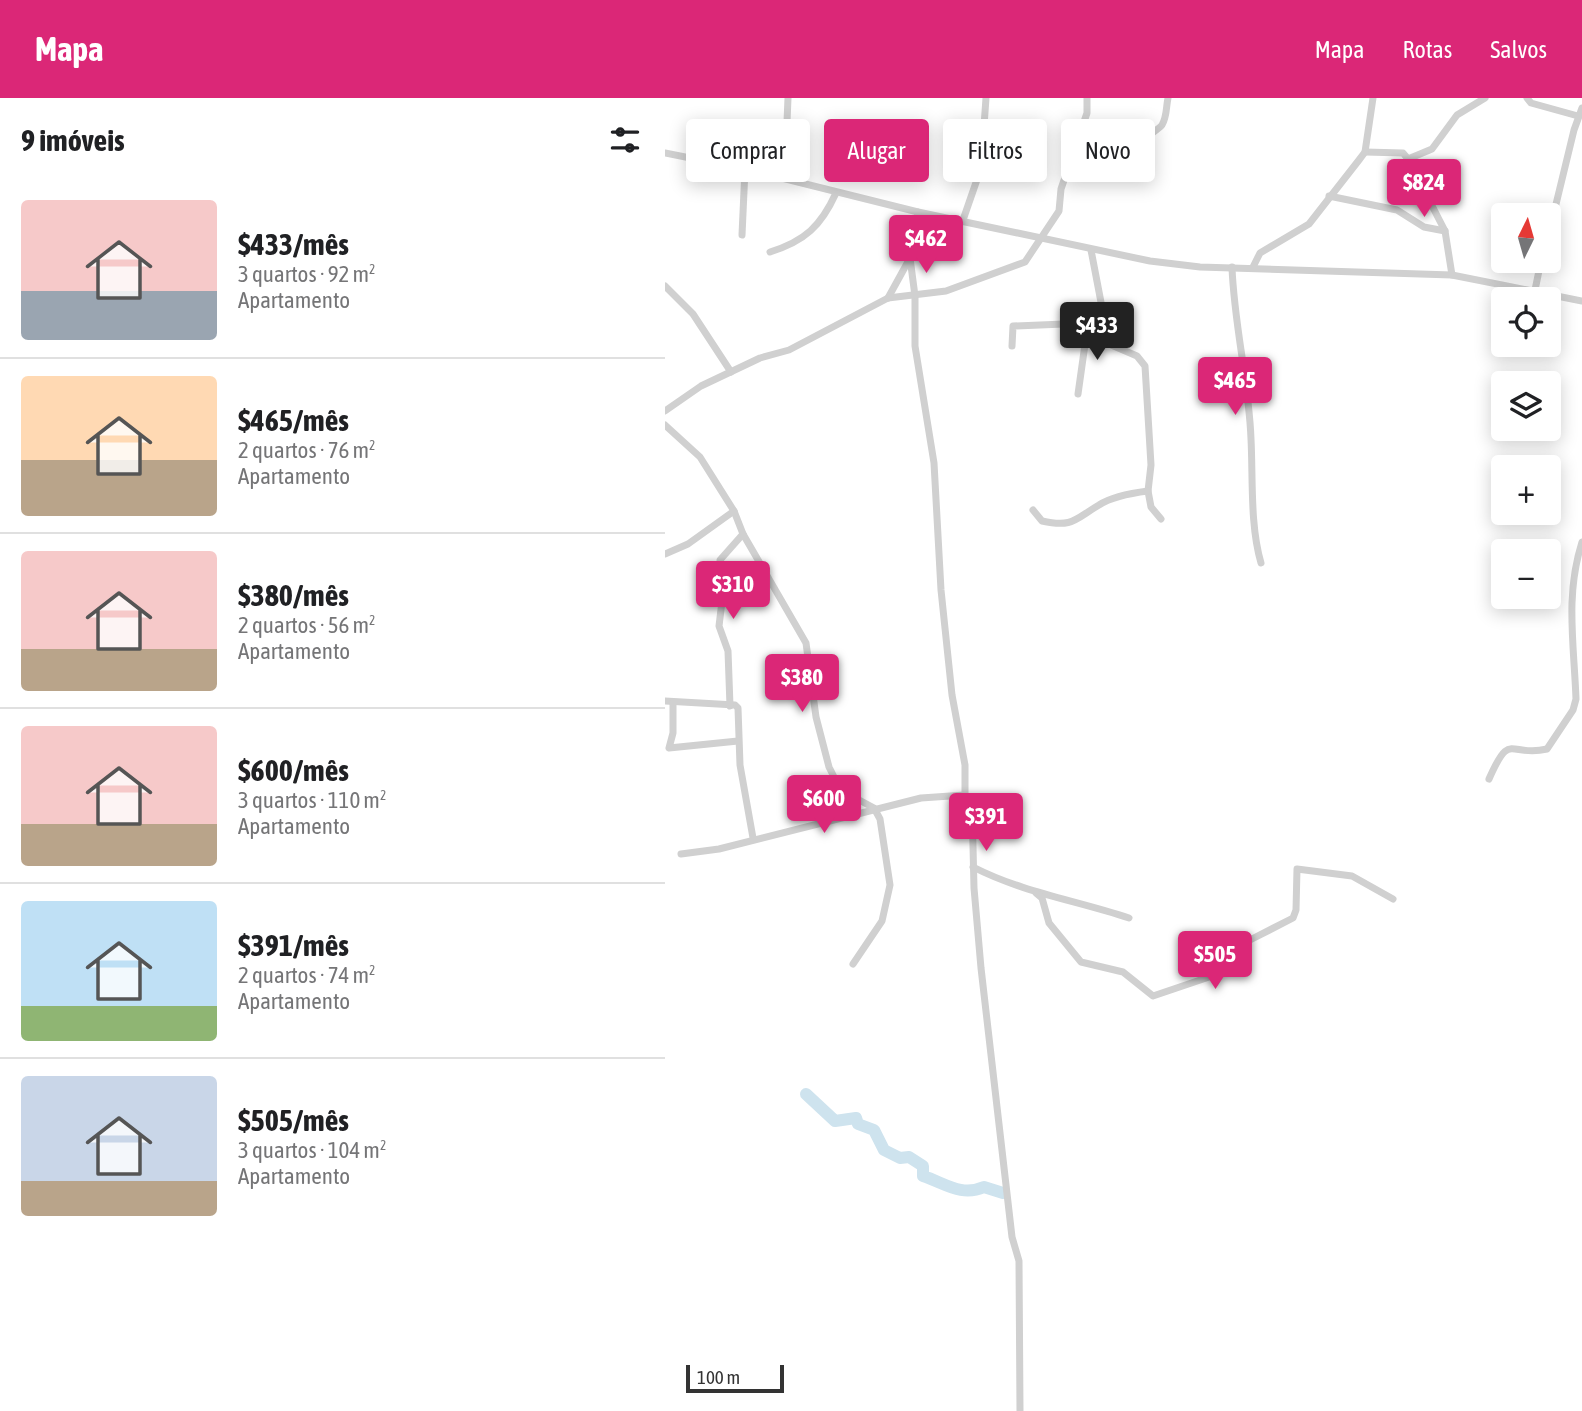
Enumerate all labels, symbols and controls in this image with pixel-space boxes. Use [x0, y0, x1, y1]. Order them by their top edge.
text: Mapa [35, 30, 103, 68]
text: Mapa [1315, 36, 1364, 63]
text: Rotas [1402, 36, 1452, 63]
text: Salvos [1490, 36, 1547, 63]
chip: Comprar [686, 119, 810, 182]
chip: Alugar [824, 119, 929, 182]
chip: Filtros [943, 119, 1047, 182]
chip: Novo [1061, 119, 1155, 182]
icon: filters [606, 121, 644, 159]
text: 9 imóveis [21, 123, 125, 157]
pin: $824 [1383, 159, 1465, 219]
text: $824 [1403, 169, 1445, 195]
north arrow [1491, 203, 1561, 273]
map controls [1491, 203, 1561, 609]
pin: $462 [885, 216, 967, 275]
text: $462 [905, 225, 947, 251]
text: $433/mês [238, 227, 349, 261]
icon: home [77, 228, 161, 312]
text: 3 quartos · 92 m² [238, 261, 376, 287]
text: Apartamento [238, 287, 350, 313]
button: locate [1491, 287, 1561, 357]
pin: $433 [1056, 302, 1138, 362]
text: $433 [1076, 312, 1118, 338]
pin: $465 [1194, 358, 1276, 417]
text: $465 [1214, 367, 1256, 393]
button: layers [1491, 371, 1561, 441]
text: $465/mês [238, 403, 349, 437]
icon: home [77, 404, 161, 488]
text: 2 quartos · 76 m² [238, 437, 376, 463]
button: + [1491, 455, 1561, 525]
text: Apartamento [238, 463, 350, 489]
button: − [1491, 539, 1561, 609]
pin: $310 [692, 561, 774, 621]
text: $310 [712, 571, 754, 597]
text: $380/mês [238, 578, 349, 612]
icon: home [77, 579, 161, 663]
text: 2 quartos · 56 m² [238, 612, 376, 638]
text: Apartamento [238, 638, 350, 664]
pin: $380 [761, 654, 843, 714]
text: $380 [781, 664, 823, 690]
text: $600/mês [238, 753, 349, 787]
icon: home [77, 754, 161, 838]
pin: $600 [783, 776, 865, 835]
text: $600 [803, 785, 845, 811]
text: 3 quartos · 110 m² [238, 787, 386, 813]
pin: $391 [945, 794, 1027, 853]
text: $391 [965, 803, 1007, 829]
text: Apartamento [238, 813, 350, 839]
text: $391/mês [238, 928, 349, 962]
icon: home [77, 929, 161, 1013]
pin: $505 [1174, 932, 1256, 991]
text: $505 [1194, 941, 1236, 967]
text: 2 quartos · 74 m² [238, 962, 376, 988]
text: Apartamento [238, 988, 350, 1014]
text: $505/mês [238, 1103, 349, 1137]
icon: home [77, 1104, 161, 1188]
text: 3 quartos · 104 m² [238, 1137, 386, 1163]
text: Apartamento [238, 1163, 350, 1189]
scale bar [686, 1362, 784, 1394]
text: 100 m [697, 1366, 740, 1388]

